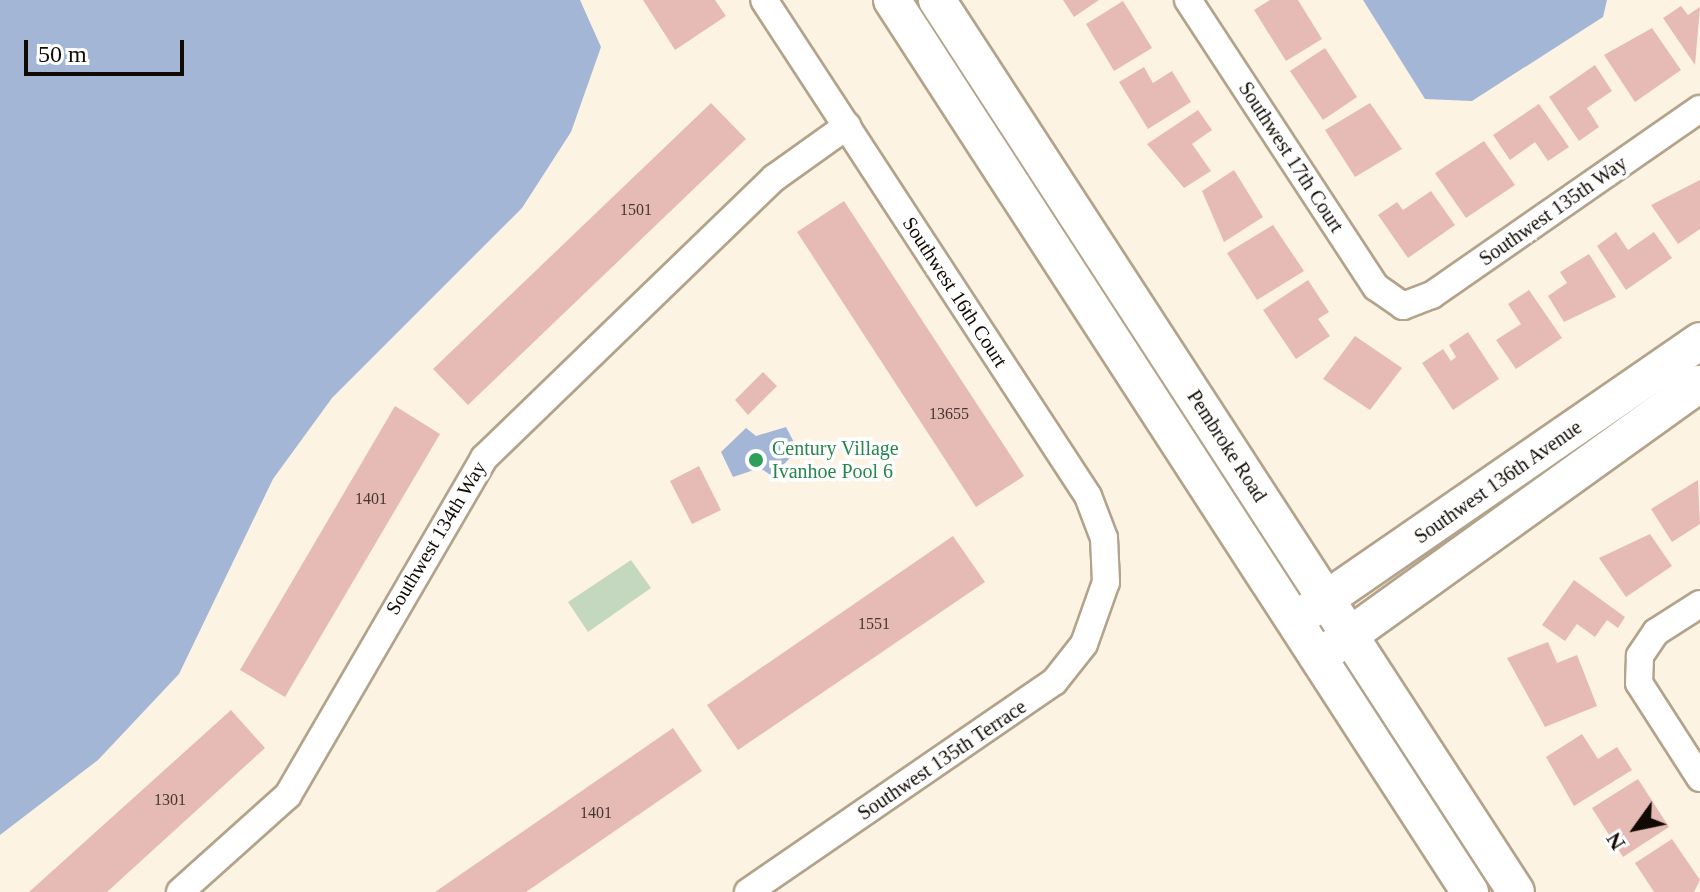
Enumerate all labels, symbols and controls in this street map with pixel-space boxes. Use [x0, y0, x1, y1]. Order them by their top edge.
scale bar [28, 24, 188, 74]
text: 50 m [38, 41, 87, 67]
street label: Southwest 17th Court [1233, 77, 1349, 237]
street label: Southwest 135th Way [1474, 151, 1632, 271]
house number: 1501 [620, 200, 652, 220]
street label: Southwest 16th Court [897, 212, 1013, 372]
street label: Pembroke Road [1182, 386, 1272, 506]
house number: 13655 [929, 404, 969, 424]
street label: Southwest 136th Avenue [1409, 415, 1587, 549]
place label: Century Village Ivanhoe Pool 6 [772, 436, 899, 483]
marker: Century Village Ivanhoe Pool 6 [747, 451, 765, 469]
street label: Southwest 134th Way [381, 457, 491, 619]
house number: 1401 [355, 489, 387, 509]
house number: 1551 [858, 614, 890, 634]
street label: Southwest 135th Terrace [853, 695, 1031, 825]
north arrow [1596, 788, 1676, 868]
house number: 1301 [154, 790, 186, 810]
house number: 1401 [580, 803, 612, 823]
text: N [1601, 828, 1630, 855]

